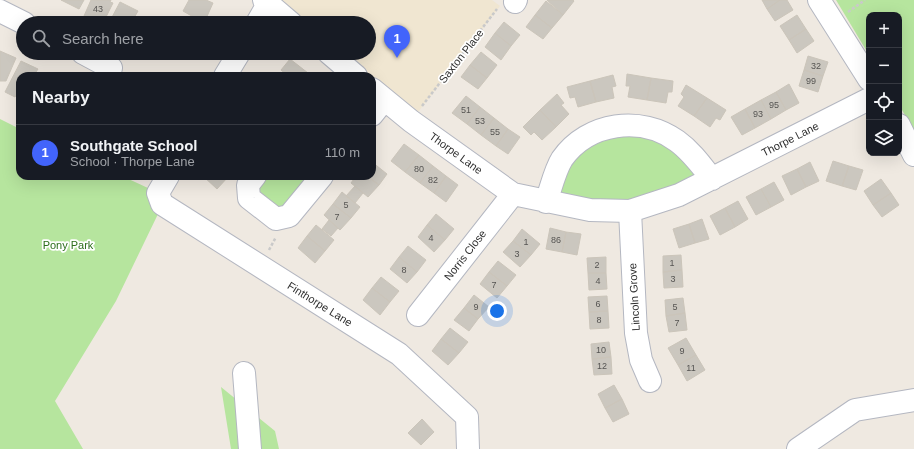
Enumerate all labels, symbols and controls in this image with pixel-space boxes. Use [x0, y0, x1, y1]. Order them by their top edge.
house number: 43 [93, 4, 103, 14]
map controls [866, 12, 902, 156]
button: + [866, 12, 902, 48]
search box [16, 16, 376, 60]
pin: 1 [384, 25, 410, 58]
icon: search [30, 27, 52, 49]
street label: Saxton Place [436, 27, 486, 85]
text: Search here [62, 30, 144, 47]
button: − [866, 48, 902, 84]
house number: 32 [811, 61, 821, 71]
house number: 99 [806, 76, 816, 86]
button: locate [866, 84, 902, 120]
text: Nearby [32, 88, 90, 107]
house number: 95 [769, 100, 779, 110]
house number: 51 [461, 105, 471, 115]
house number: 93 [753, 109, 763, 119]
house number: 53 [475, 116, 485, 126]
street label: Thorpe Lane [759, 119, 821, 159]
button: layers [866, 120, 902, 156]
house number: 55 [490, 127, 500, 137]
street label: Thorpe Lane [427, 130, 485, 176]
text: Southgate School [70, 137, 198, 154]
text: 1 [41, 145, 49, 160]
text: 110 m [325, 145, 360, 160]
text: School · Thorpe Lane [70, 154, 195, 169]
house number: 80 [414, 164, 424, 174]
house number: 82 [428, 175, 438, 185]
house number: 5 [343, 200, 349, 210]
house number: 7 [334, 212, 340, 222]
street label: Norris Close [442, 227, 488, 283]
house number: 4 [428, 233, 434, 243]
house number: 86 [551, 235, 561, 245]
house number: 1 [523, 237, 529, 247]
park label: Pony Park [43, 239, 94, 251]
house number: 3 [514, 249, 520, 259]
house number: 1 [669, 258, 675, 268]
house number: 2 [594, 260, 600, 270]
street label: Lincoln Grove [626, 263, 642, 331]
house number: 8 [401, 265, 407, 275]
house number: 3 [670, 274, 676, 284]
house number: 4 [595, 276, 601, 286]
street label: Finthorpe Lane [285, 279, 355, 329]
house number: 7 [491, 280, 497, 290]
house number: 6 [595, 299, 601, 309]
your location [487, 301, 507, 321]
house number: 9 [473, 302, 479, 312]
house number: 5 [672, 302, 678, 312]
house number: 8 [596, 315, 602, 325]
house number: 7 [674, 318, 680, 328]
house number: 10 [596, 345, 606, 355]
house number: 9 [679, 346, 685, 356]
house number: 12 [597, 361, 607, 371]
house number: 11 [686, 363, 696, 373]

